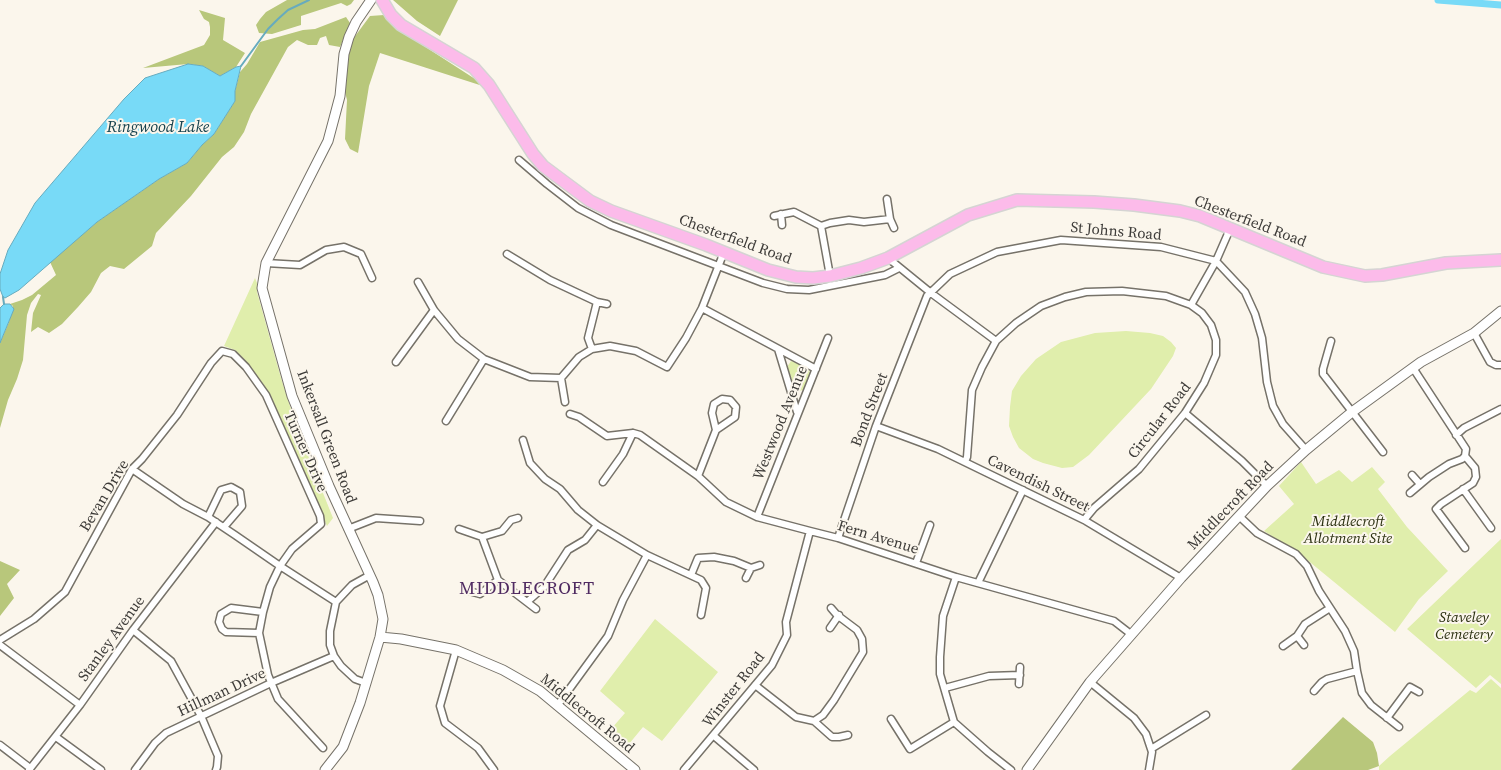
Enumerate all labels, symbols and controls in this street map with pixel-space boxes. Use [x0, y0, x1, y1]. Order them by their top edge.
water label: Ringwood Lake [107, 118, 209, 138]
street label: Chesterfield Road [1191, 192, 1309, 252]
street label: Chesterfield Road [676, 211, 794, 269]
street label: St Johns Road [1070, 219, 1162, 245]
street label: Westwood Avenue [750, 363, 812, 483]
street label: Inkersall Green Road [292, 368, 360, 506]
street label: Bond Street [848, 371, 892, 449]
street label: Circular Road [1125, 379, 1195, 463]
street label: Turner Drive [279, 409, 331, 495]
street label: Cavendish Street [984, 451, 1092, 517]
street label: Bevan Drive [77, 457, 133, 535]
street label: Middlecroft Road [1184, 458, 1278, 554]
park label: Middlecroft Allotment Site [1304, 513, 1392, 548]
street label: Fern Avenue [835, 517, 921, 559]
district label: MIDDLECROFT [458, 578, 596, 600]
street label: Stanley Avenue [75, 593, 149, 685]
park label: Staveley Cemetery [1435, 609, 1493, 644]
street label: Winster Road [699, 649, 769, 731]
street label: Hillman Drive [175, 665, 269, 721]
street label: Middlecroft Road [536, 670, 638, 758]

